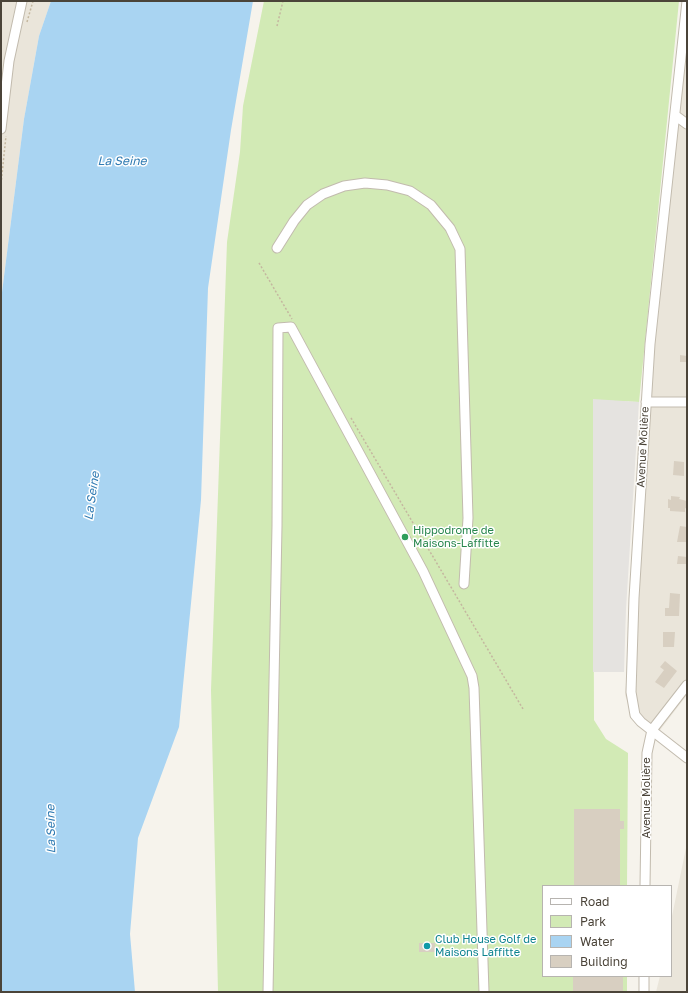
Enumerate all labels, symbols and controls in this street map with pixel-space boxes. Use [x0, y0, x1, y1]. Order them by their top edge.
water label: La Seine [98, 154, 146, 168]
street label: Avenue Molière [634, 406, 652, 488]
water label: La Seine [81, 471, 103, 521]
place label: Hippodrome de Maisons-Laffitte [413, 524, 500, 550]
marker: Hippodrome de Maisons-Laffitte [400, 532, 410, 542]
street label: Avenue Molière [640, 757, 654, 839]
water label: La Seine [43, 804, 59, 854]
legend [542, 885, 672, 977]
text: Road [580, 894, 609, 909]
text: Park [580, 914, 606, 929]
place label: Club House Golf de Maisons Laffitte [435, 933, 536, 959]
text: Water [580, 934, 614, 949]
marker: Club House Golf de Maisons Laffitte [422, 941, 432, 951]
text: Building [580, 954, 628, 969]

